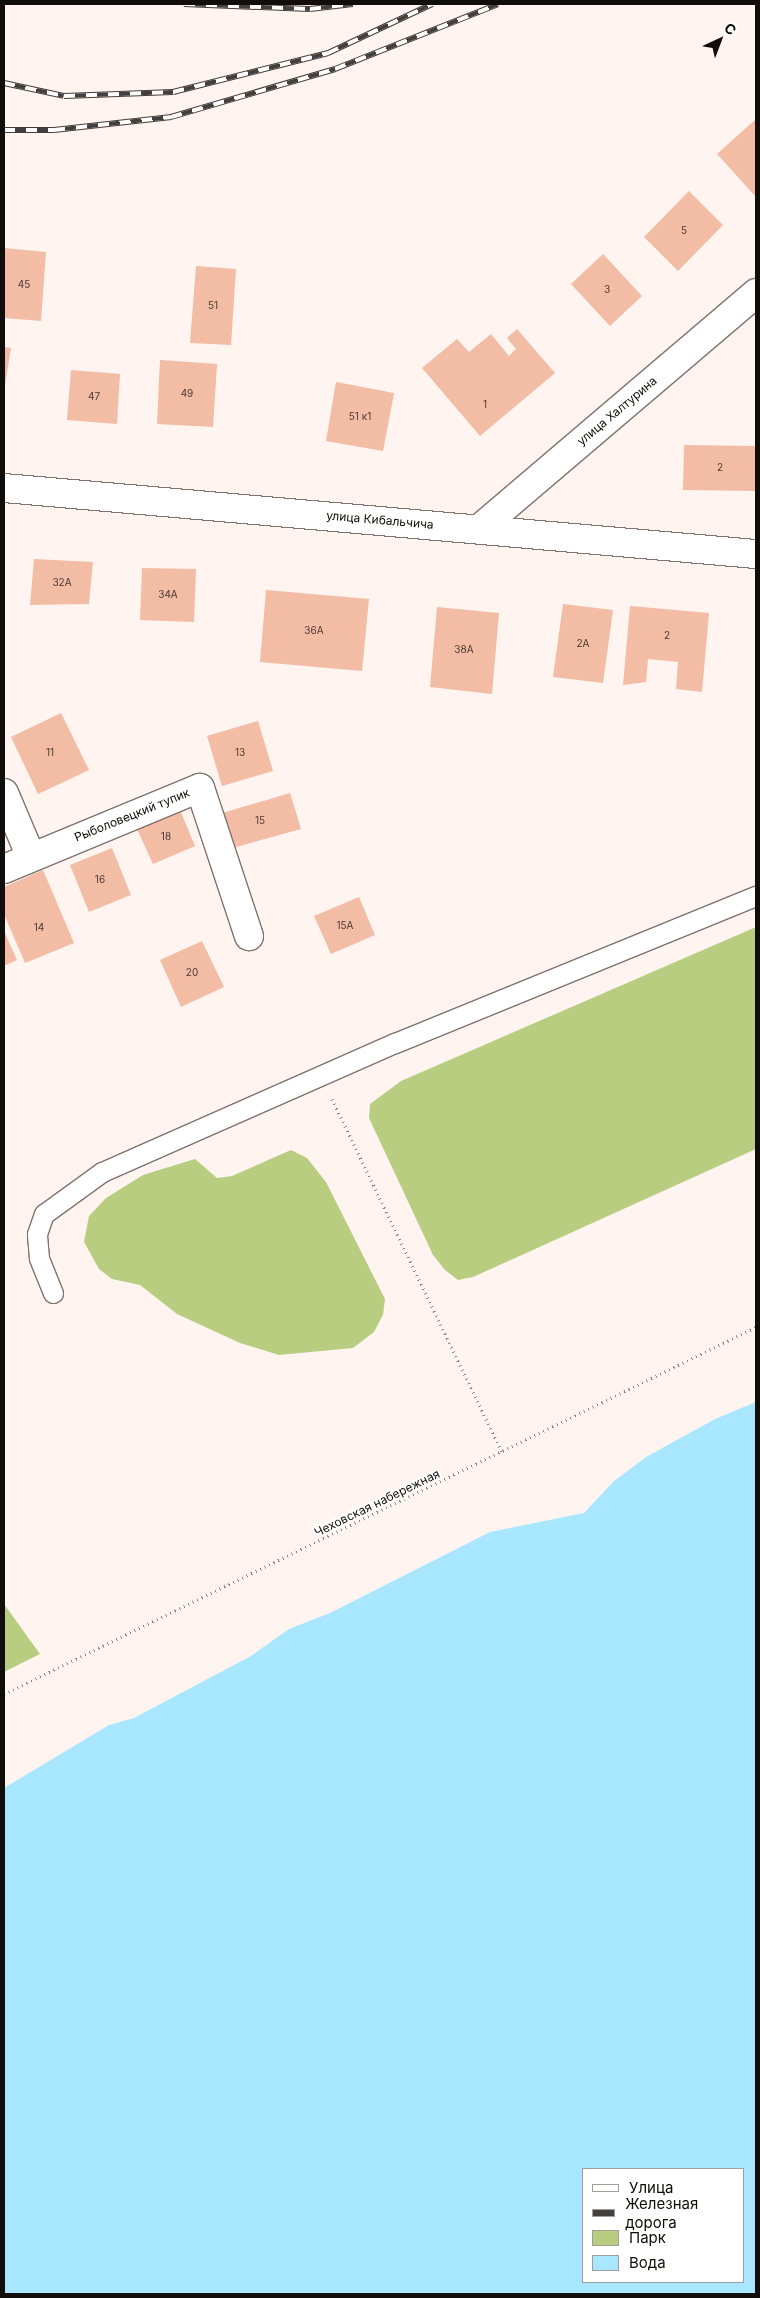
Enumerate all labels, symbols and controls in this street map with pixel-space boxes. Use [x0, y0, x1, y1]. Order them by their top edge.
north arrow [695, 15, 745, 65]
text: С [721, 19, 740, 38]
house number: 5 [681, 225, 687, 237]
house number: 45 [18, 279, 30, 291]
house number: 3 [604, 284, 610, 296]
house number: 51 [208, 300, 218, 312]
street label: улица Халтурина [574, 374, 660, 448]
house number: 49 [181, 388, 193, 400]
house number: 47 [88, 391, 100, 403]
house number: 1 [483, 399, 487, 411]
house number: 51 к1 [349, 411, 371, 423]
house number: 2 [717, 462, 723, 474]
street label: улица Кибальчича [326, 508, 434, 532]
house number: 32А [52, 577, 72, 589]
house number: 34А [158, 589, 178, 601]
house number: 36А [304, 625, 324, 637]
house number: 2 [664, 630, 670, 642]
house number: 2А [577, 638, 589, 650]
house number: 38А [454, 644, 474, 656]
house number: 11 [46, 747, 54, 759]
house number: 13 [235, 747, 245, 759]
street label: Рыболовецкий тупик [72, 785, 192, 845]
house number: 15 [255, 815, 265, 827]
house number: 18 [161, 831, 171, 843]
house number: 16 [95, 874, 105, 886]
house number: 15А [336, 920, 354, 932]
house number: 14 [34, 922, 44, 934]
house number: 20 [186, 967, 198, 979]
street label: Чеховская набережная [312, 1466, 442, 1540]
legend [582, 2168, 745, 2283]
text: Улица [629, 2178, 673, 2197]
text: Железная дорога [625, 2194, 698, 2232]
text: Парк [629, 2228, 666, 2247]
text: Вода [629, 2253, 666, 2272]

